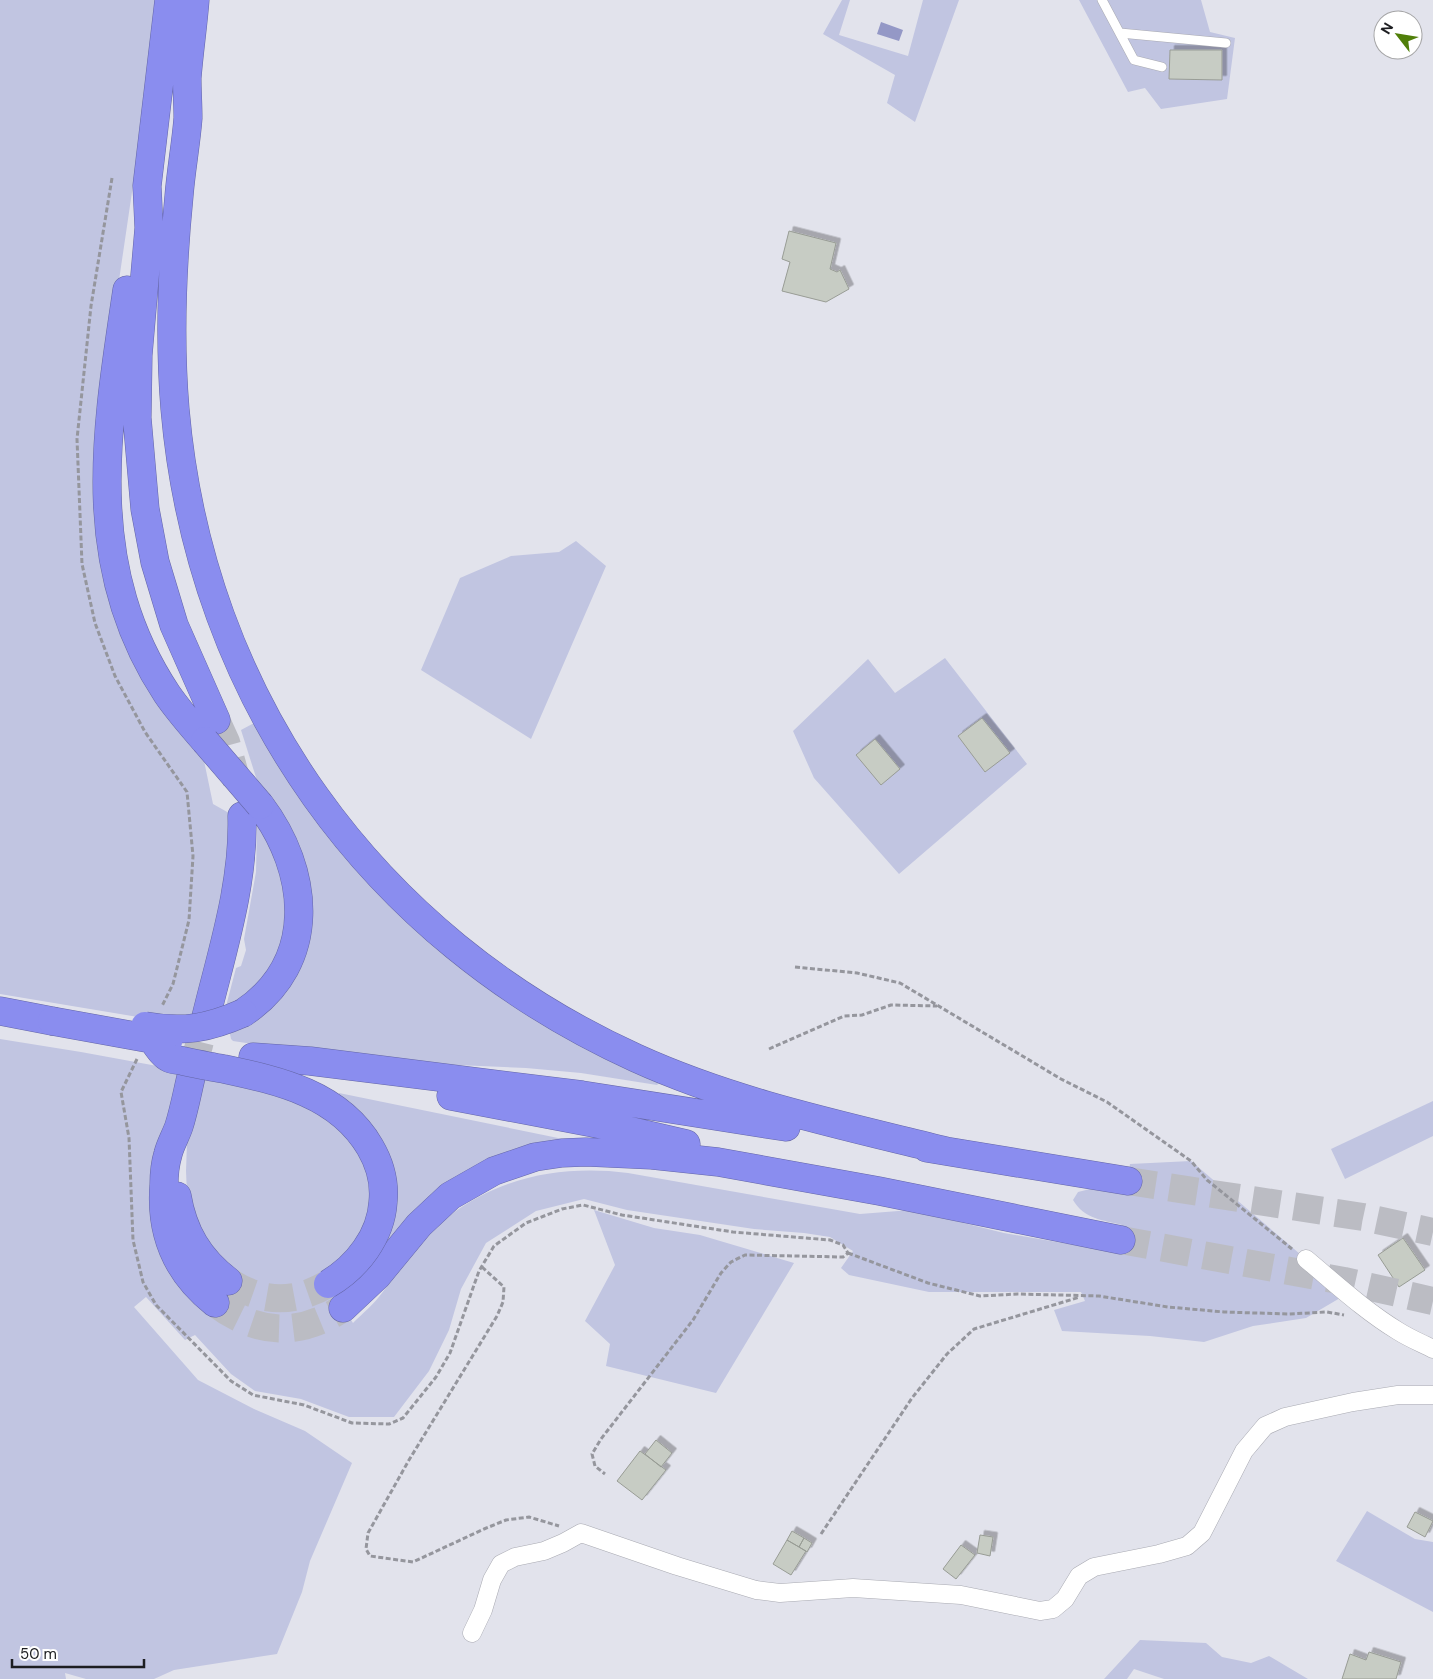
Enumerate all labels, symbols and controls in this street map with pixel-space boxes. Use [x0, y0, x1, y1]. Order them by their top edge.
north arrow [1373, 10, 1423, 60]
text: N [1377, 19, 1397, 37]
scale bar [12, 1636, 145, 1668]
text: 50 m [20, 1644, 57, 1664]

